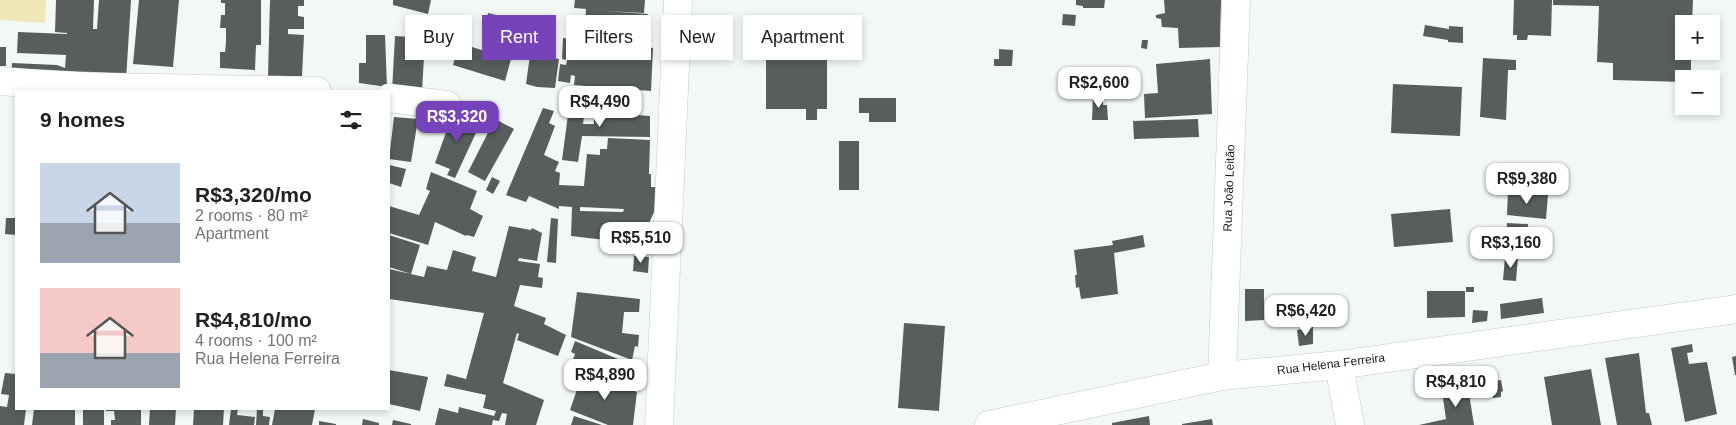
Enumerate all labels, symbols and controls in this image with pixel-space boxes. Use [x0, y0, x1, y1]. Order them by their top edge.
chip: Buy [405, 15, 472, 60]
chip: Rent [482, 15, 556, 60]
chip: Filters [566, 15, 651, 60]
chip: New [661, 15, 733, 60]
chip: Apartment [743, 15, 862, 60]
map controls [1675, 15, 1720, 115]
button: + [1675, 15, 1720, 60]
pin: R$2,600 [1053, 66, 1145, 109]
button: − [1675, 70, 1720, 115]
text: R$2,600 [1069, 74, 1129, 91]
pin: R$4,490 [554, 86, 646, 128]
text: R$4,490 [570, 93, 630, 110]
pin: R$3,320 [411, 100, 503, 143]
icon: filters [337, 106, 365, 134]
text: 9 homes [40, 108, 125, 131]
text: R$3,320 [427, 108, 487, 125]
street label: Rua João Leitão [1220, 144, 1238, 232]
pin: R$9,380 [1481, 162, 1573, 205]
text: R$9,380 [1497, 170, 1557, 187]
icon: home [80, 183, 140, 243]
text: R$3,320/mo [195, 183, 312, 206]
text: 2 rooms · 80 m² [195, 207, 308, 224]
pin: R$5,510 [595, 222, 687, 264]
text: Apartment [195, 225, 269, 242]
pin: R$3,160 [1465, 226, 1557, 269]
text: R$5,510 [611, 229, 671, 246]
text: R$3,160 [1481, 234, 1541, 251]
pin: R$6,420 [1260, 294, 1352, 337]
text: R$6,420 [1276, 302, 1336, 319]
icon: home [80, 308, 140, 368]
text: R$4,810/mo [195, 308, 312, 331]
text: 4 rooms · 100 m² [195, 332, 317, 349]
text: Rua Helena Ferreira [195, 350, 340, 367]
street label: Rua Helena Ferreira [1276, 350, 1386, 378]
pin: R$4,890 [559, 358, 651, 401]
text: R$4,890 [575, 366, 635, 383]
pin: R$4,810 [1410, 366, 1502, 408]
text: R$4,810 [1426, 373, 1486, 390]

